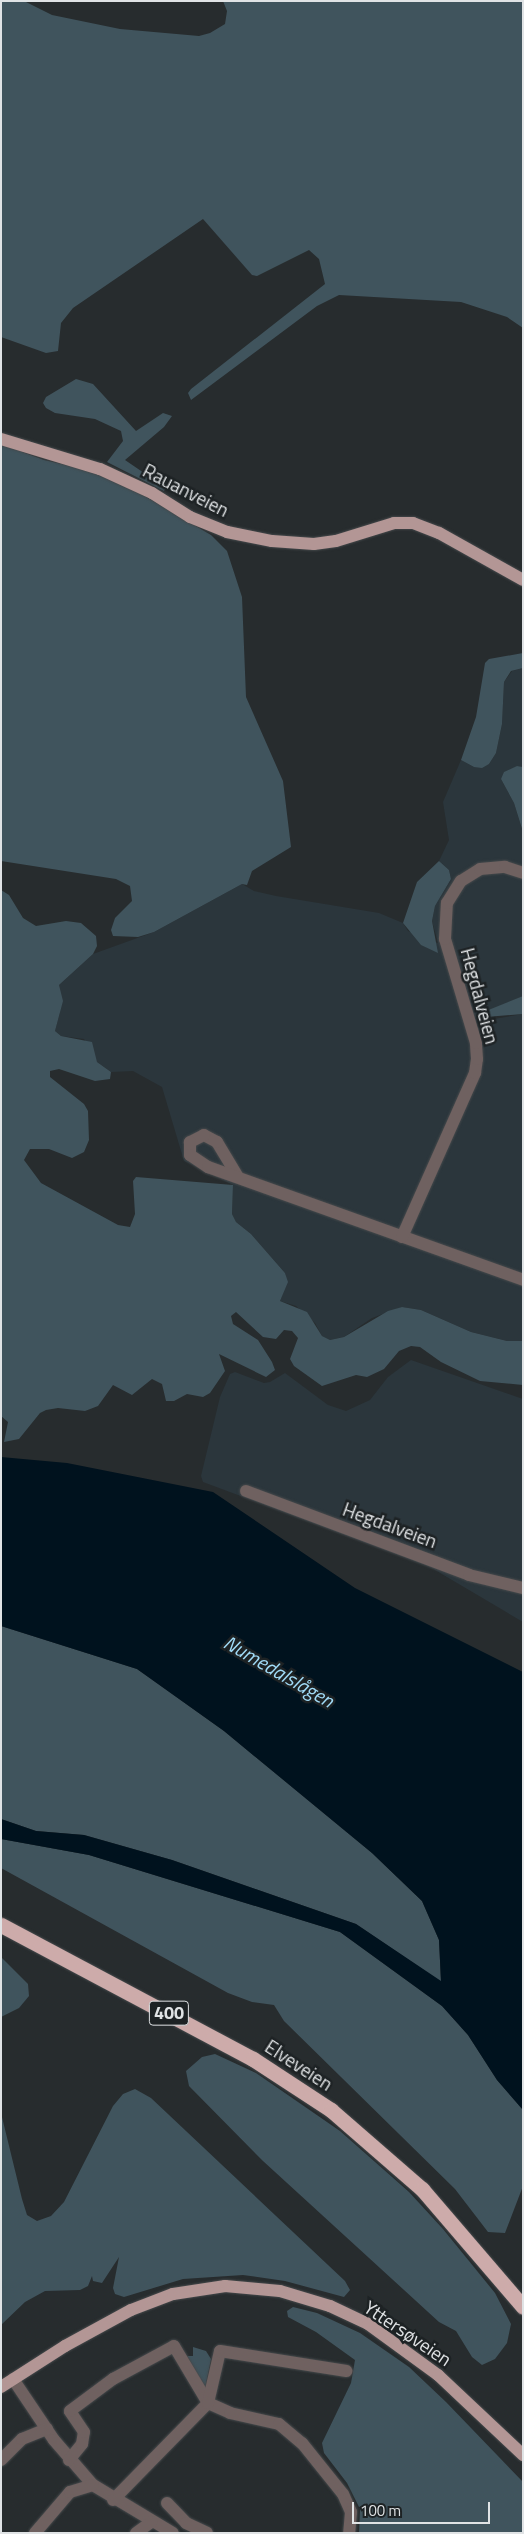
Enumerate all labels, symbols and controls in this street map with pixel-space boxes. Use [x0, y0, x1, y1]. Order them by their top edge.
street label: Rauanveien [139, 459, 233, 521]
street label: Hegdalveien [456, 945, 504, 1047]
street label: Hegdalveien [340, 1497, 440, 1553]
water label: Numedalslågen [220, 1630, 338, 1712]
road number: 400 [148, 1998, 190, 2029]
street label: Elveveien [261, 2035, 337, 2095]
street label: Yttersøveien [360, 2295, 456, 2371]
scale bar [354, 2492, 492, 2524]
text: 100 m [360, 2499, 401, 2522]

